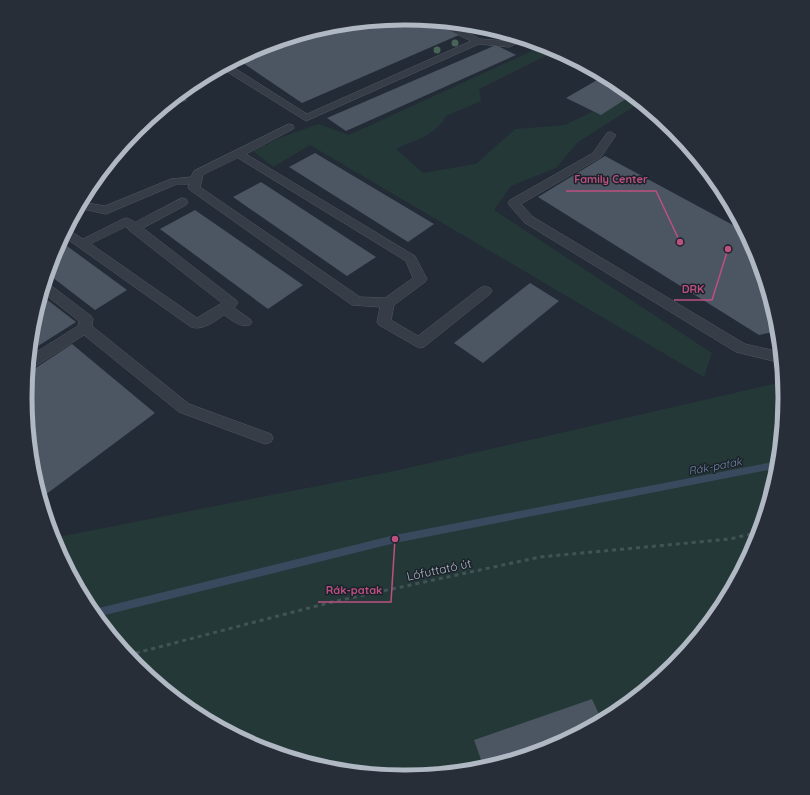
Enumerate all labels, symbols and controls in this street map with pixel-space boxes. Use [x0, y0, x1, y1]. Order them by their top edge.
callout: Family Center [566, 168, 656, 191]
text: Family Center [574, 172, 648, 186]
callout: DRK [674, 277, 712, 300]
text: DRK [682, 282, 704, 296]
water label: Rák-patak [687, 454, 744, 478]
street label: Lófuttató út [405, 555, 473, 584]
callout: Rák-patak [318, 579, 391, 602]
text: Rák-patak [326, 583, 382, 597]

